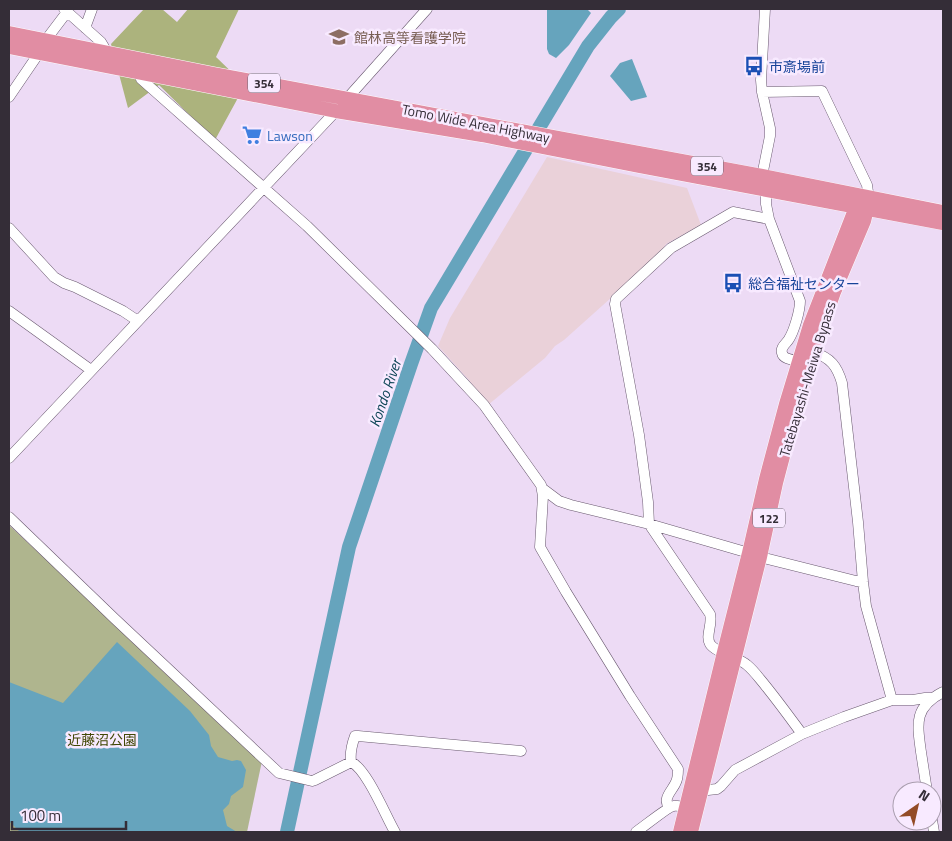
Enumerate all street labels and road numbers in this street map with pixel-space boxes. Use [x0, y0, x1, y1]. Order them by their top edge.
road number: 354 [248, 74, 280, 92]
street label: Tomo Wide Area Highway [400, 98, 552, 148]
road number: 354 [691, 157, 723, 176]
street label: Tatebayashi-Meiwa Bypass [773, 299, 841, 459]
road number: 122 [753, 508, 785, 528]

